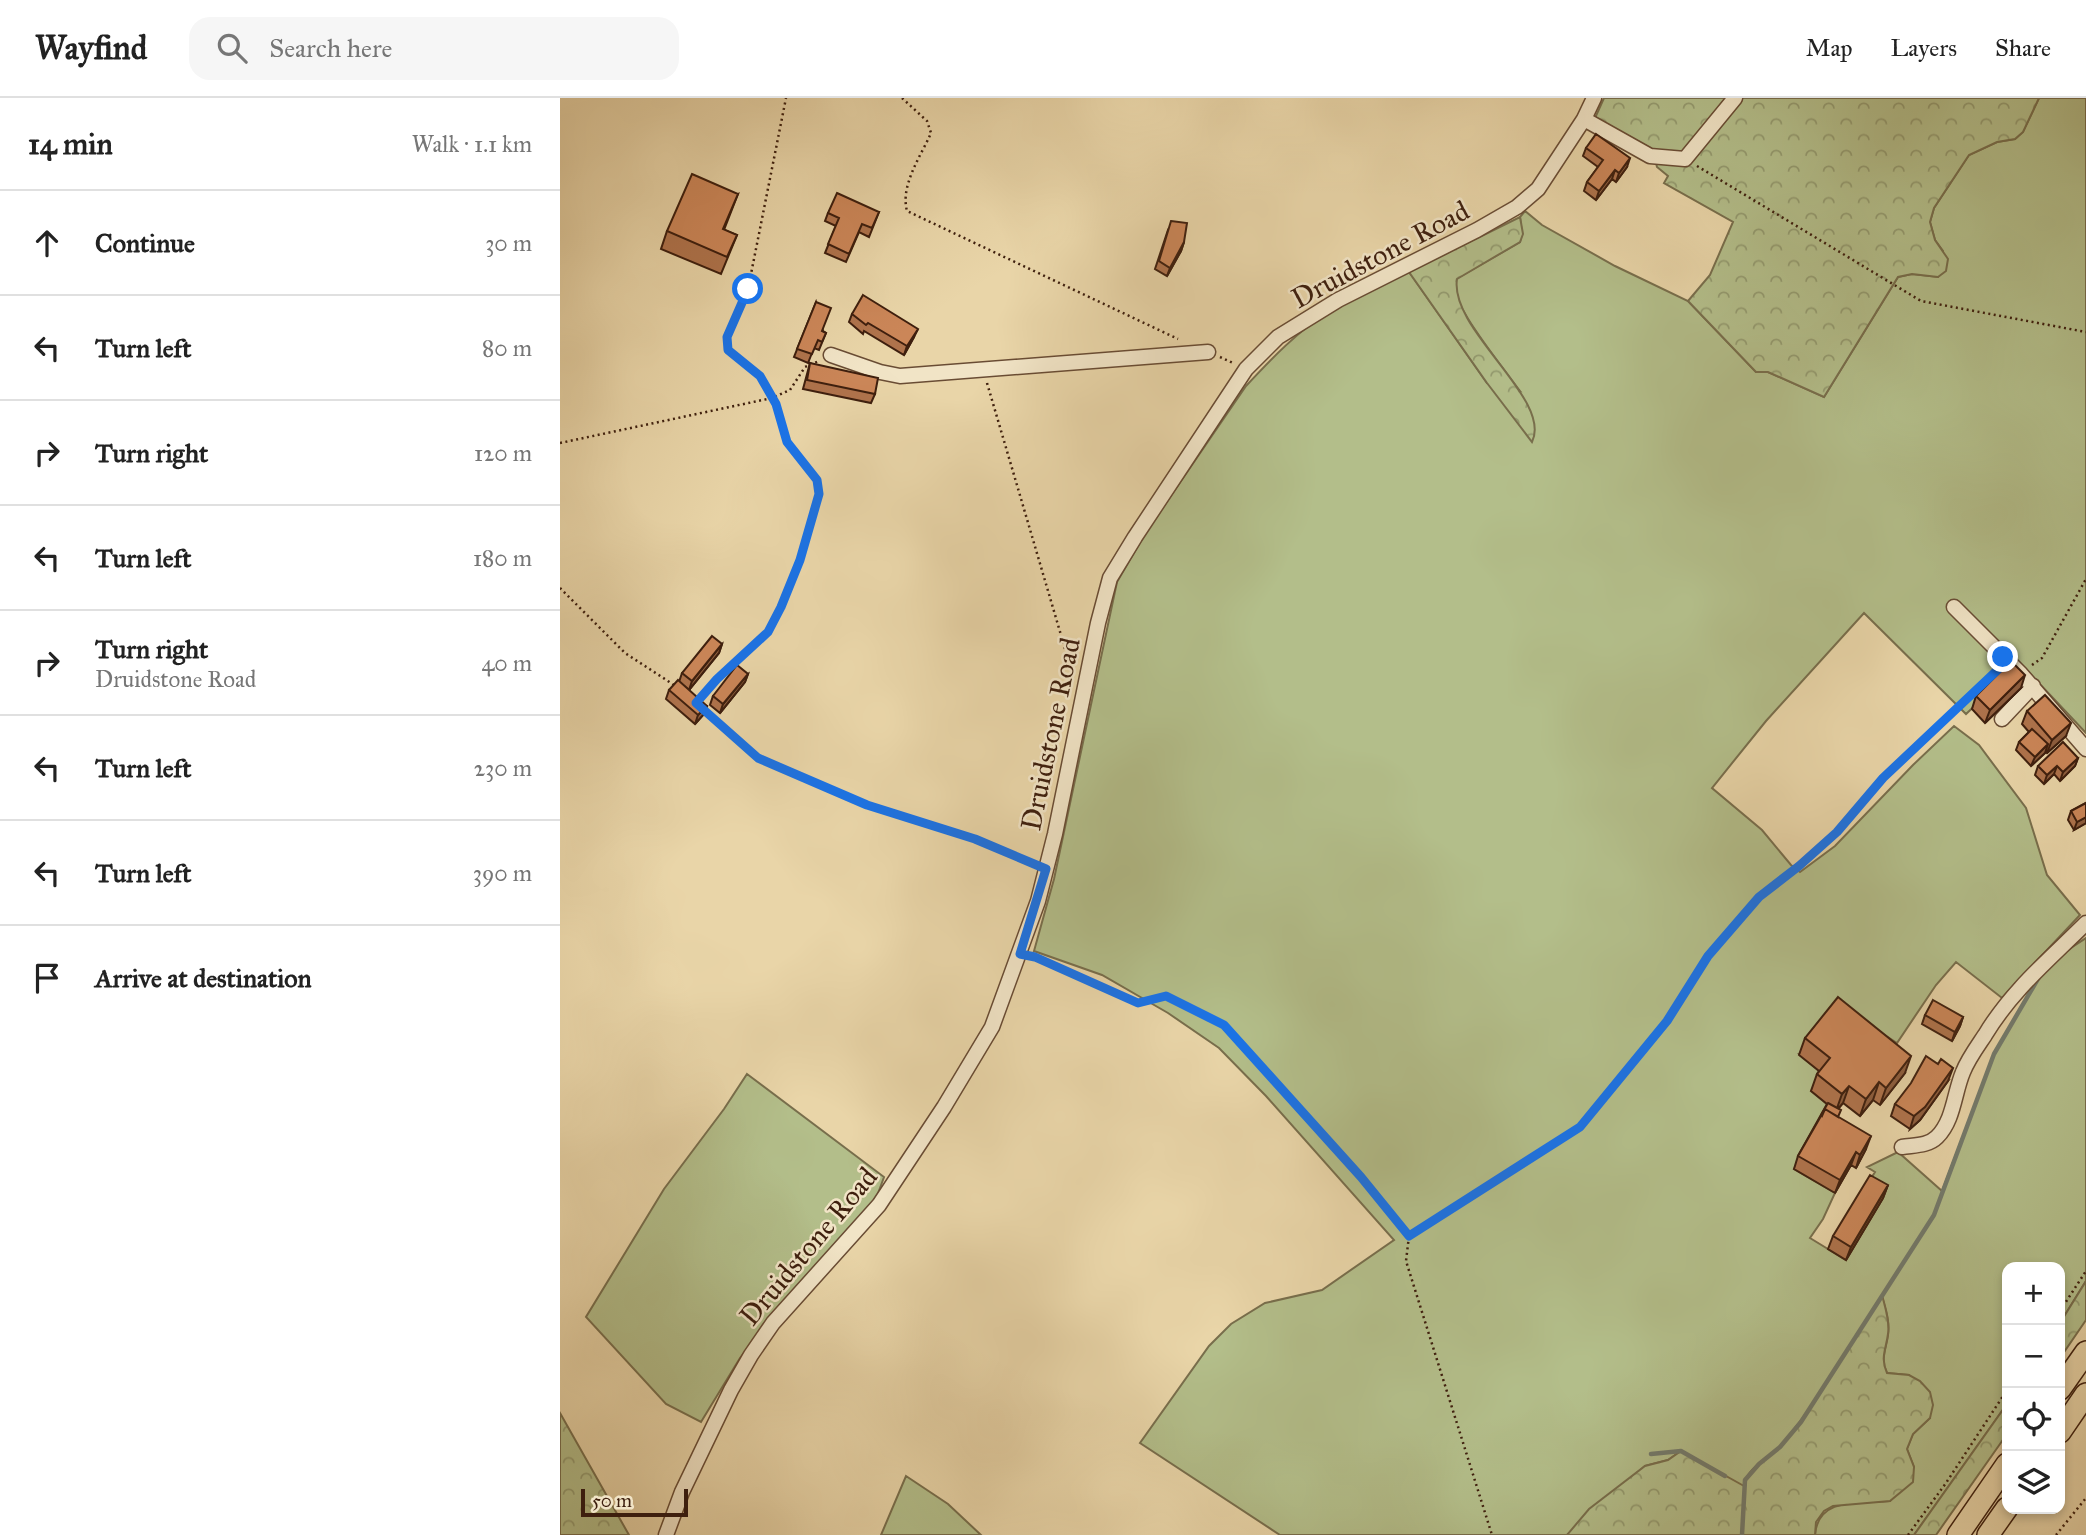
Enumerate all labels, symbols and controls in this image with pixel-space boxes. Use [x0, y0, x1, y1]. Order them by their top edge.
search box [189, 17, 679, 80]
text: Wayfind [35, 28, 147, 68]
icon: search [213, 29, 251, 67]
text: Search here [269, 32, 392, 64]
text: Map [1806, 33, 1853, 63]
text: Layers [1891, 33, 1957, 63]
text: Share [1995, 33, 2051, 63]
text: 14 min [28, 126, 113, 162]
text: Walk · 1.1 km [412, 130, 532, 158]
street label: Druidstone Road [1285, 193, 1475, 316]
icon: ahead [28, 224, 66, 262]
text: Continue [95, 227, 195, 259]
text: 30 m [485, 229, 532, 257]
route start [732, 273, 763, 304]
icon: left [28, 329, 66, 367]
text: Turn left [95, 332, 191, 364]
text: 80 m [482, 334, 532, 362]
icon: right [28, 434, 66, 472]
text: Turn right [95, 437, 208, 469]
text: 120 m [474, 439, 532, 467]
icon: left [28, 539, 66, 577]
text: Turn left [95, 542, 191, 574]
text: 180 m [473, 544, 532, 572]
text: Turn right [95, 633, 208, 665]
street label: Druidstone Road [1013, 634, 1088, 834]
route end [1987, 641, 2018, 672]
icon: right [28, 644, 66, 682]
text: 40 m [482, 649, 532, 677]
text: Druidstone Road [95, 665, 256, 693]
icon: left [28, 749, 66, 787]
text: Turn left [95, 752, 191, 784]
text: 230 m [474, 754, 532, 782]
icon: left [28, 854, 66, 892]
text: Turn left [95, 857, 191, 889]
text: 390 m [473, 859, 532, 887]
icon: arrive [28, 959, 66, 997]
text: Arrive at destination [95, 962, 312, 994]
street label: Druidstone Road [732, 1160, 885, 1333]
map controls [2002, 1262, 2065, 1514]
button: + [2002, 1262, 2065, 1325]
button: − [2002, 1325, 2065, 1388]
button: locate [2002, 1388, 2065, 1451]
button: layers [2002, 1451, 2065, 1514]
scale bar [581, 1486, 688, 1518]
text: 50 m [592, 1489, 632, 1512]

